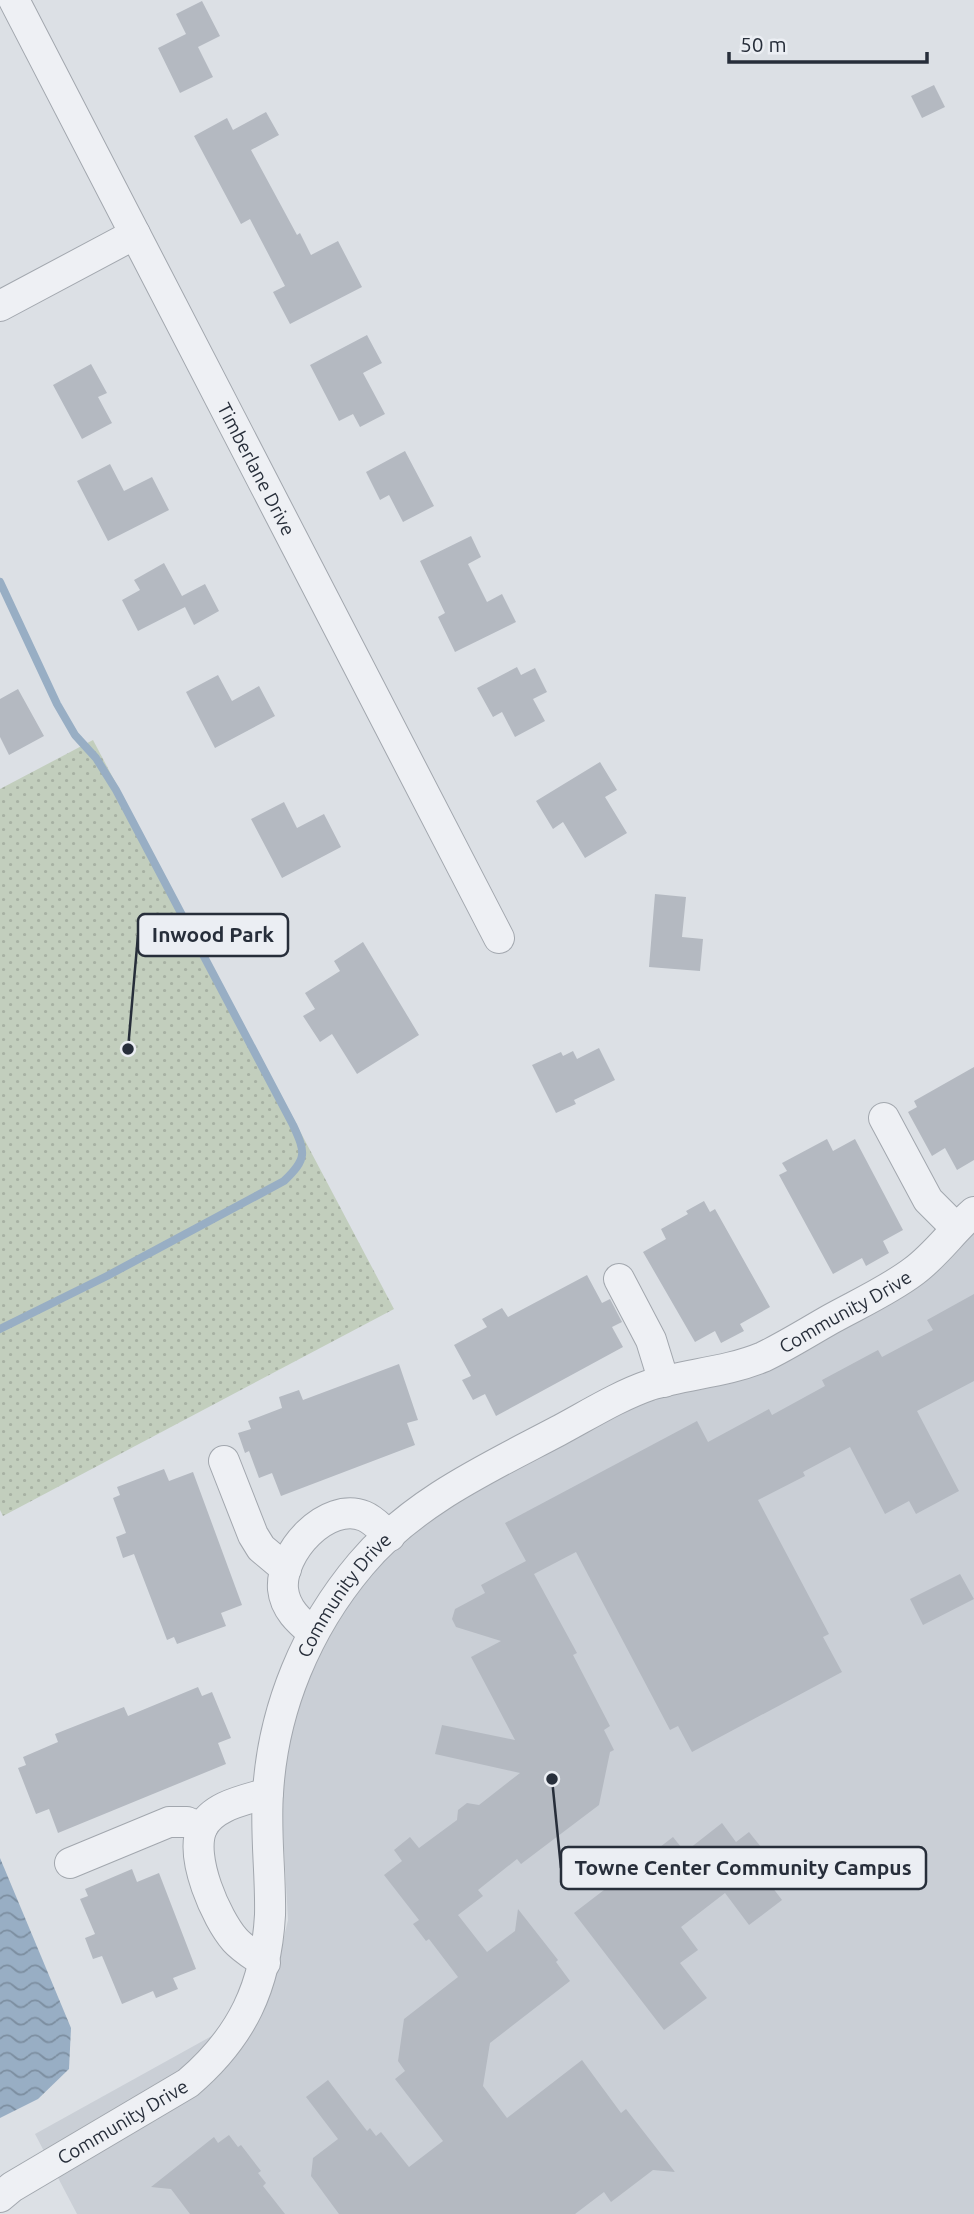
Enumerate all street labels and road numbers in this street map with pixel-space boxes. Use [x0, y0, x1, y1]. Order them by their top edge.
street label: Timberlane Drive [213, 399, 300, 539]
street label: Community Drive [775, 1266, 915, 1358]
street label: Community Drive [293, 1528, 395, 1661]
street label: Community Drive [53, 2075, 192, 2169]

